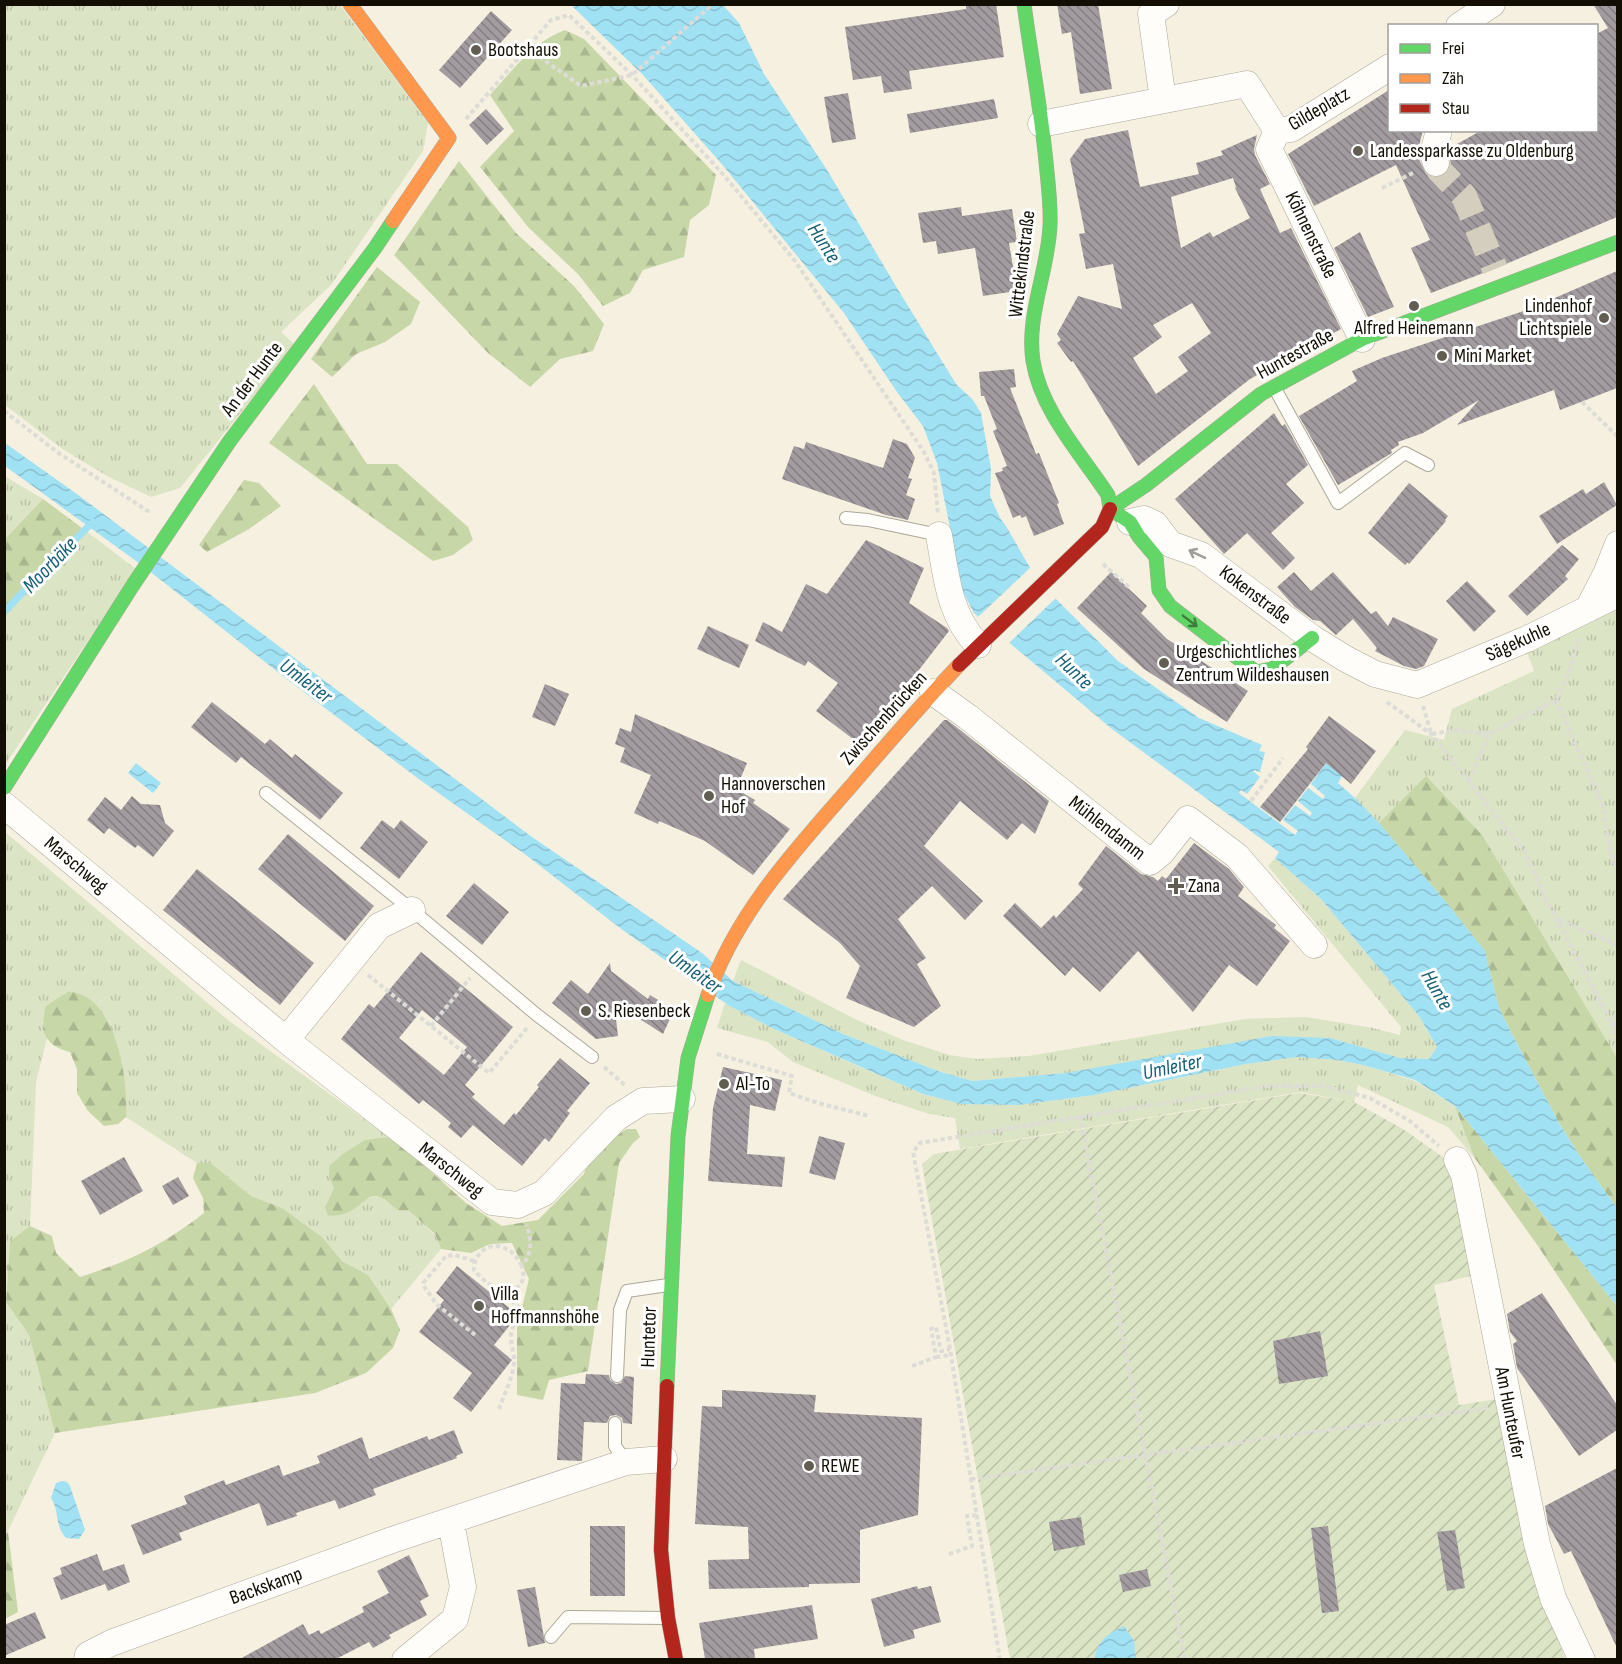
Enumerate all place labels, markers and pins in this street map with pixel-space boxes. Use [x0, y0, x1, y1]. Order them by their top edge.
place label: Bootshaus [488, 38, 558, 62]
marker: Bootshaus [469, 43, 483, 57]
place label: Landessparkasse zu Oldenburg [1370, 139, 1574, 163]
marker: Landessparkasse zu Oldenburg [1351, 144, 1365, 158]
place label: Lindenhof Lichtspiele [1519, 294, 1592, 341]
marker: Alfred Heinemann [1407, 299, 1421, 313]
marker: Lindenhof Lichtspiele [1597, 311, 1611, 325]
place label: Alfred Heinemann [1353, 316, 1474, 340]
place label: Mini Market [1454, 344, 1532, 368]
marker: Mini Market [1435, 349, 1449, 363]
place label: Urgeschichtliches Zentrum Wildeshausen [1176, 640, 1329, 687]
marker: Urgeschichtliches Zentrum Wildeshausen [1157, 656, 1171, 670]
place label: Hannoverschen Hof [721, 772, 826, 819]
marker: Hannoverschen Hof [702, 789, 716, 803]
place label: Zana [1188, 874, 1220, 898]
marker: Zana [1169, 879, 1183, 893]
place label: S. Riesenbeck [598, 999, 691, 1023]
marker: S. Riesenbeck [579, 1004, 593, 1018]
place label: Al-To [735, 1072, 770, 1096]
marker: Al-To [717, 1077, 731, 1091]
place label: Villa Hoffmannshöhe [491, 1282, 599, 1329]
marker: Villa Hoffmannshöhe [472, 1299, 486, 1313]
place label: REWE [821, 1454, 860, 1478]
marker: REWE [802, 1459, 816, 1473]

